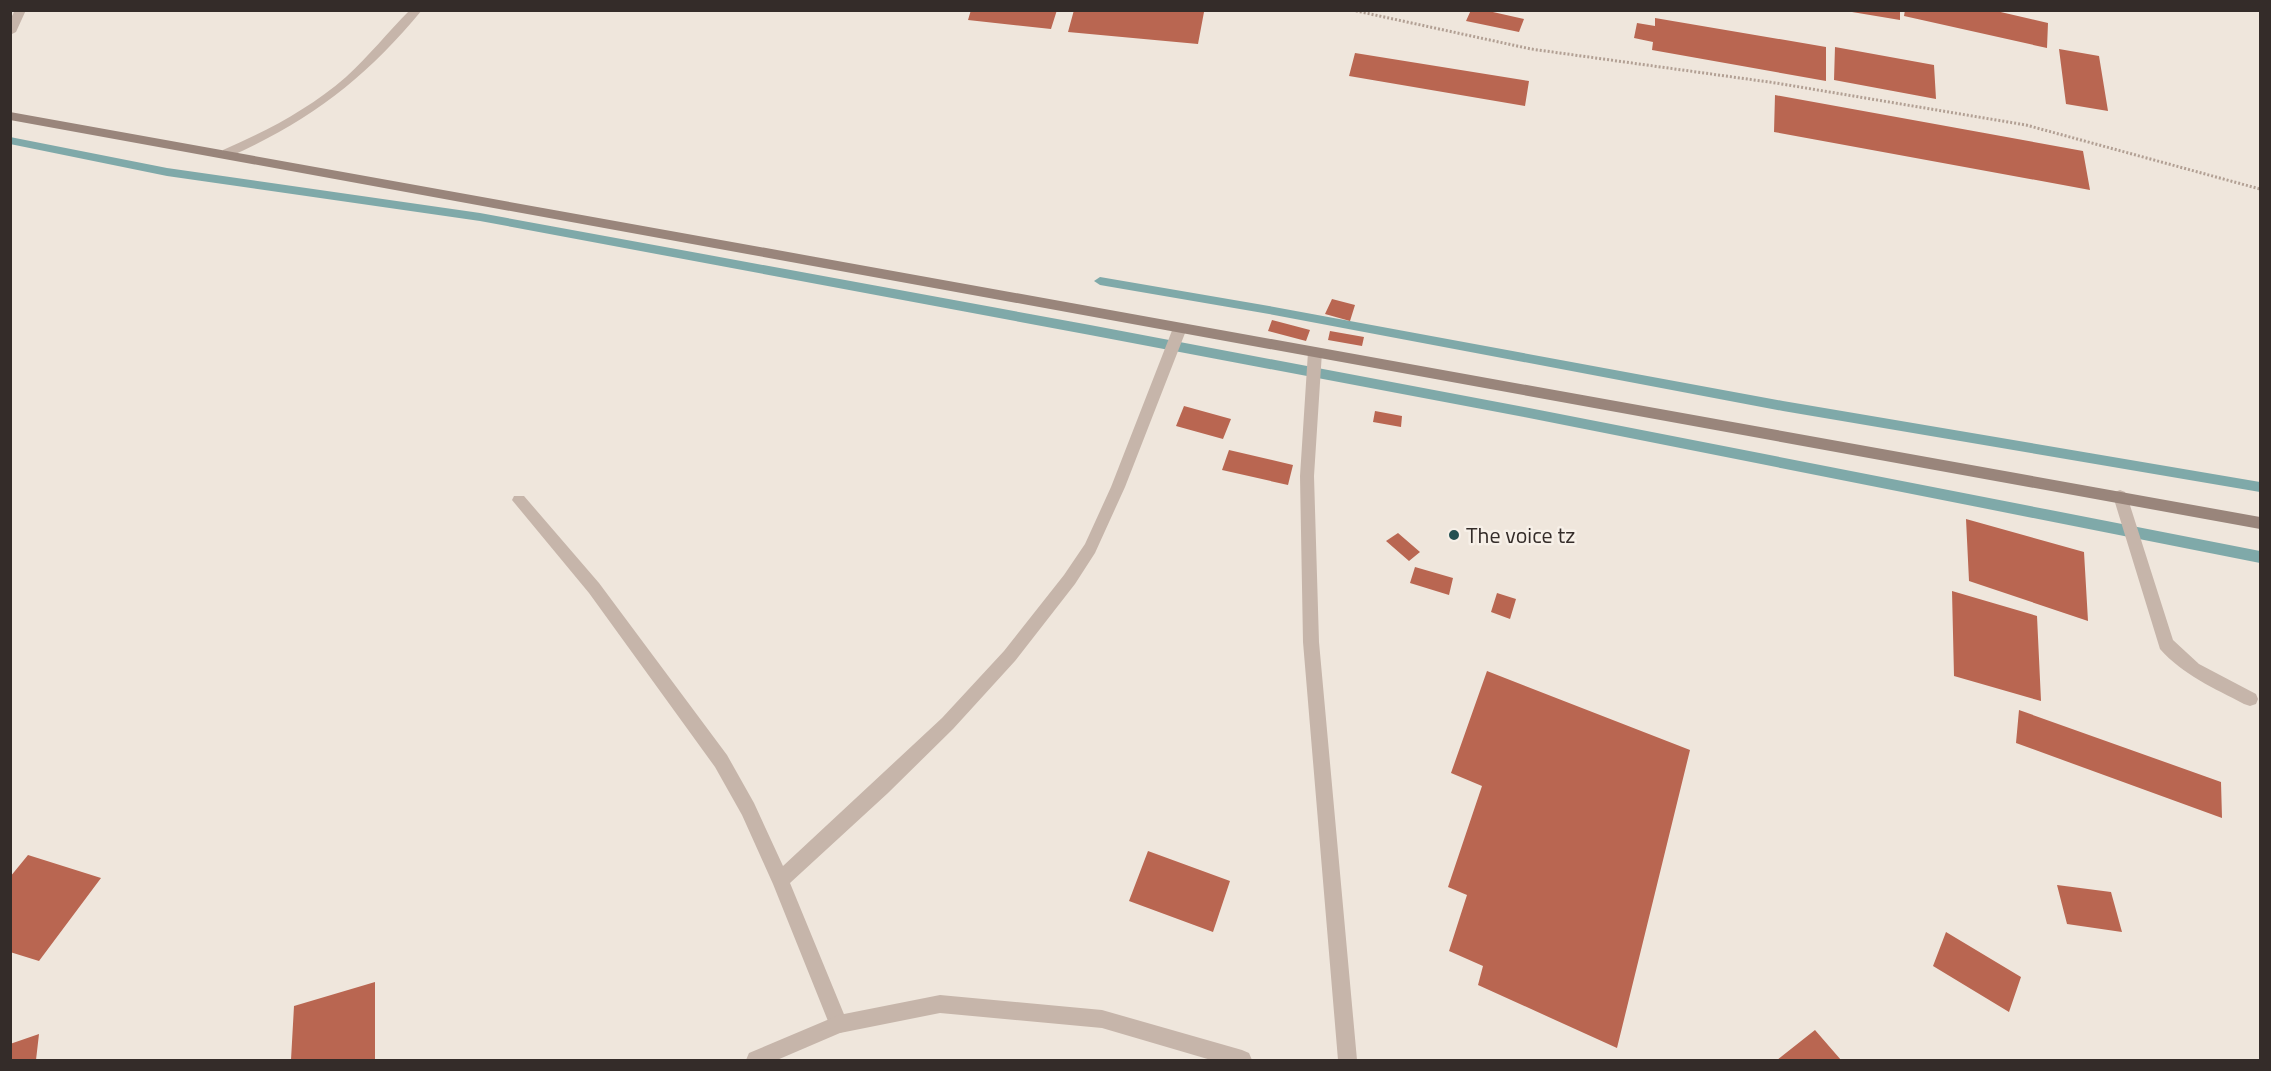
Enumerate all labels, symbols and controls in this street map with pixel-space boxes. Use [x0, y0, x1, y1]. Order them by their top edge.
place label: The voice tz [1466, 518, 1575, 552]
marker: The voice tz [1447, 528, 1461, 542]

